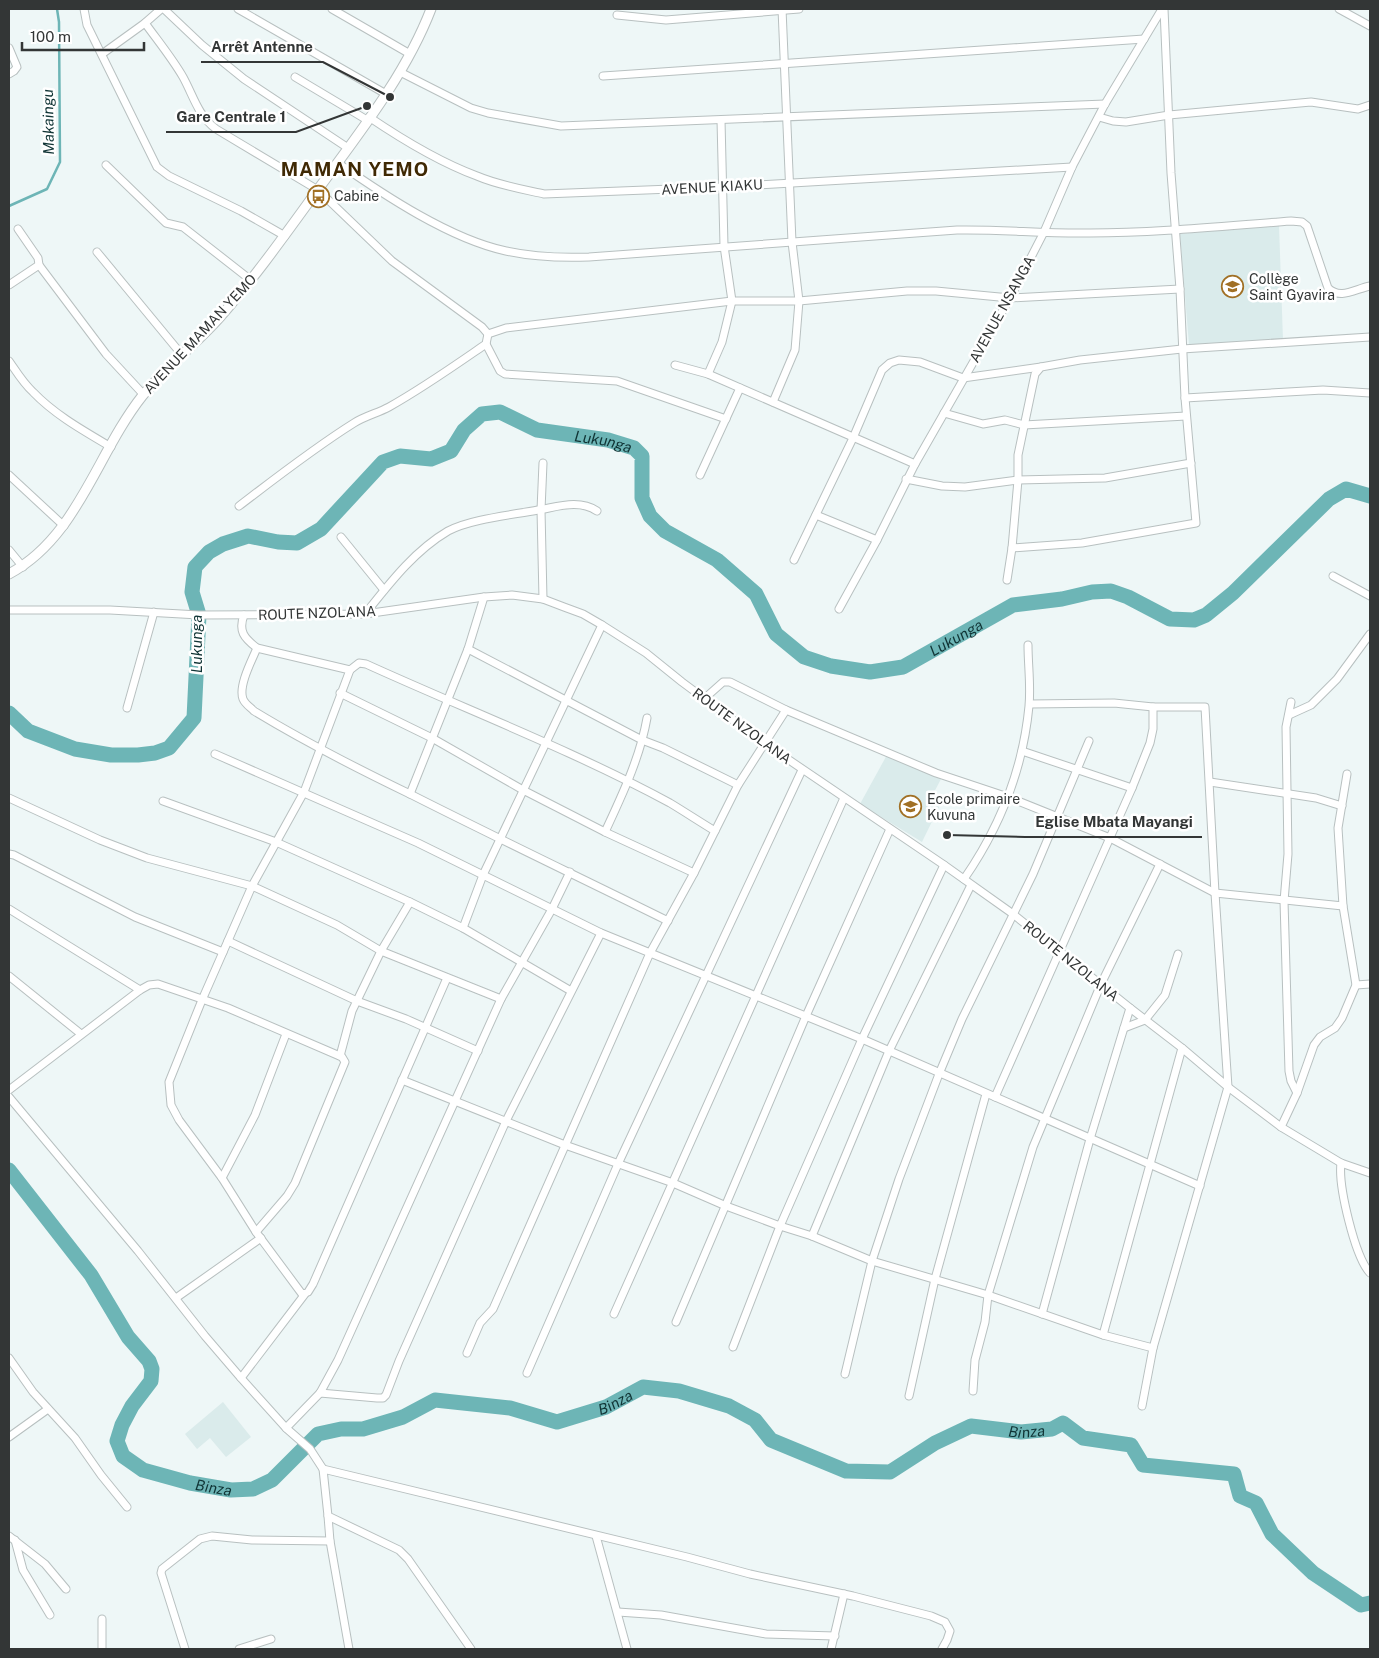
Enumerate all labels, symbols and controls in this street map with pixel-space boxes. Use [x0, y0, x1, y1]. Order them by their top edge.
scale bar [22, 20, 145, 52]
text: 100 m [30, 28, 71, 45]
callout: Arrêt Antenne [201, 32, 323, 62]
text: Arrêt Antenne [211, 38, 313, 55]
water label: Makaingu [39, 89, 57, 155]
callout: Gare Centrale 1 [166, 102, 296, 132]
text: Gare Centrale 1 [176, 108, 286, 125]
district label: MAMAN YEMO [281, 158, 429, 180]
street label: AVENUE KIAKU [661, 176, 763, 198]
bus stop icon: Cabine [306, 184, 330, 208]
place label: Cabine [334, 188, 379, 204]
street label: AVENUE NSANGA [966, 253, 1038, 365]
street label: AVENUE MAMAN YEMO [140, 271, 260, 397]
place label: Collège Saint Gyavira [1249, 271, 1335, 303]
school or university icon: Collège Saint Gyavira [1221, 275, 1245, 299]
water label: Lukunga [574, 427, 634, 455]
street label: ROUTE NZOLANA [258, 603, 376, 623]
water label: Lukunga [188, 615, 205, 673]
water label: Lukunga [926, 615, 985, 659]
street label: ROUTE NZOLANA [690, 685, 795, 767]
place label: Ecole primaire Kuvuna [927, 791, 1020, 823]
school or university icon: Ecole primaire Kuvuna [899, 795, 923, 819]
callout: Eglise Mbata Mayangi [1025, 807, 1202, 837]
text: Eglise Mbata Mayangi [1035, 813, 1193, 830]
street label: ROUTE NZOLANA [1020, 918, 1122, 1004]
water label: Binza [596, 1386, 635, 1418]
water label: Binza [1007, 1421, 1046, 1441]
water label: Binza [194, 1476, 233, 1499]

